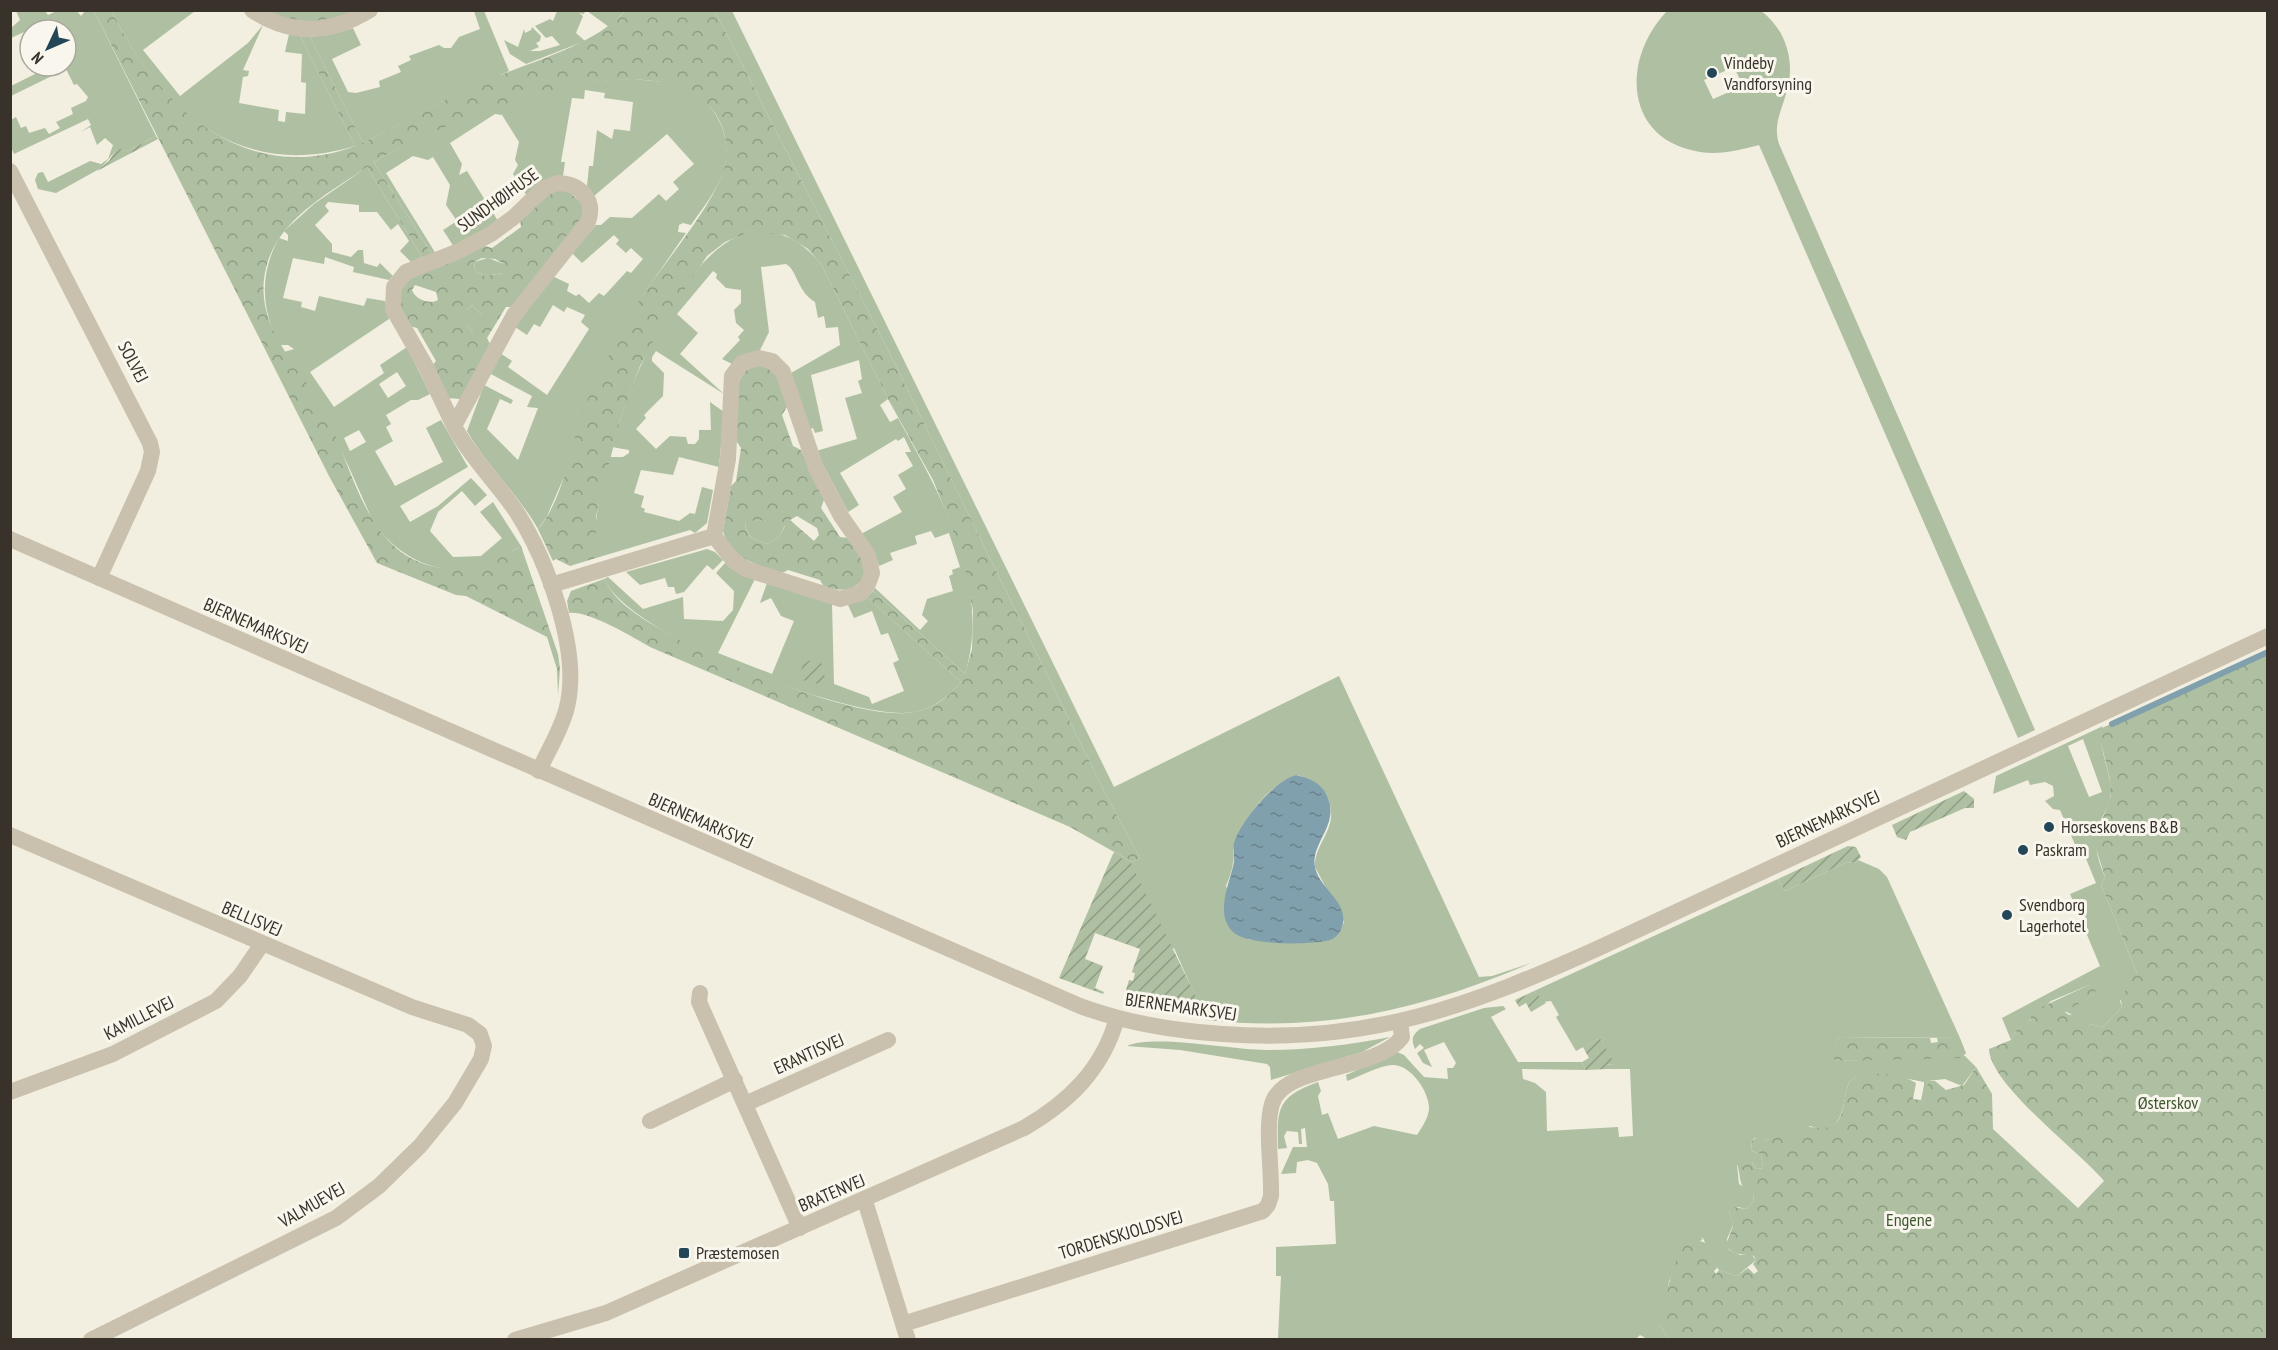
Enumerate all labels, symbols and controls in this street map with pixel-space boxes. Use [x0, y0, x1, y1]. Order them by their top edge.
north arrow [18, 18, 78, 78]
text: N [27, 48, 47, 68]
place label: Vindeby Vandforsyning [1723, 51, 1812, 95]
marker: Vindeby Vandforsyning [1705, 66, 1719, 80]
street label: SUNDHØJHUSE [453, 163, 543, 237]
street label: SOLVEJ [113, 337, 154, 387]
street label: BJERNEMARKSVEJ [200, 592, 312, 659]
street label: BJERNEMARKSVEJ [1772, 784, 1883, 853]
street label: BJERNEMARKSVEJ [645, 787, 757, 854]
place label: Horseskovens B&B [2061, 815, 2178, 838]
marker: Horseskovens B&B [2042, 820, 2056, 834]
place label: Paskram [2035, 838, 2087, 861]
marker: Paskram [2016, 843, 2030, 857]
place label: Svendborg Lagerhotel [2019, 893, 2086, 937]
street label: BELLISVEJ [219, 896, 286, 942]
marker: Svendborg Lagerhotel [2000, 908, 2014, 922]
street label: BJERNEMARKSVEJ [1124, 987, 1238, 1026]
street label: KAMILLEVEJ [100, 990, 178, 1045]
street label: ERANTISVEJ [770, 1028, 847, 1079]
park label: Østerskov [2138, 1091, 2198, 1114]
street label: BRATENVEJ [795, 1168, 869, 1217]
street label: VALMUEVEJ [274, 1176, 349, 1233]
street label: TORDENSKJOLDSVEJ [1056, 1205, 1186, 1264]
park label: Engene [1886, 1208, 1932, 1231]
place label: Præstemosen [696, 1241, 779, 1264]
marker: Præstemosen [677, 1246, 691, 1260]

